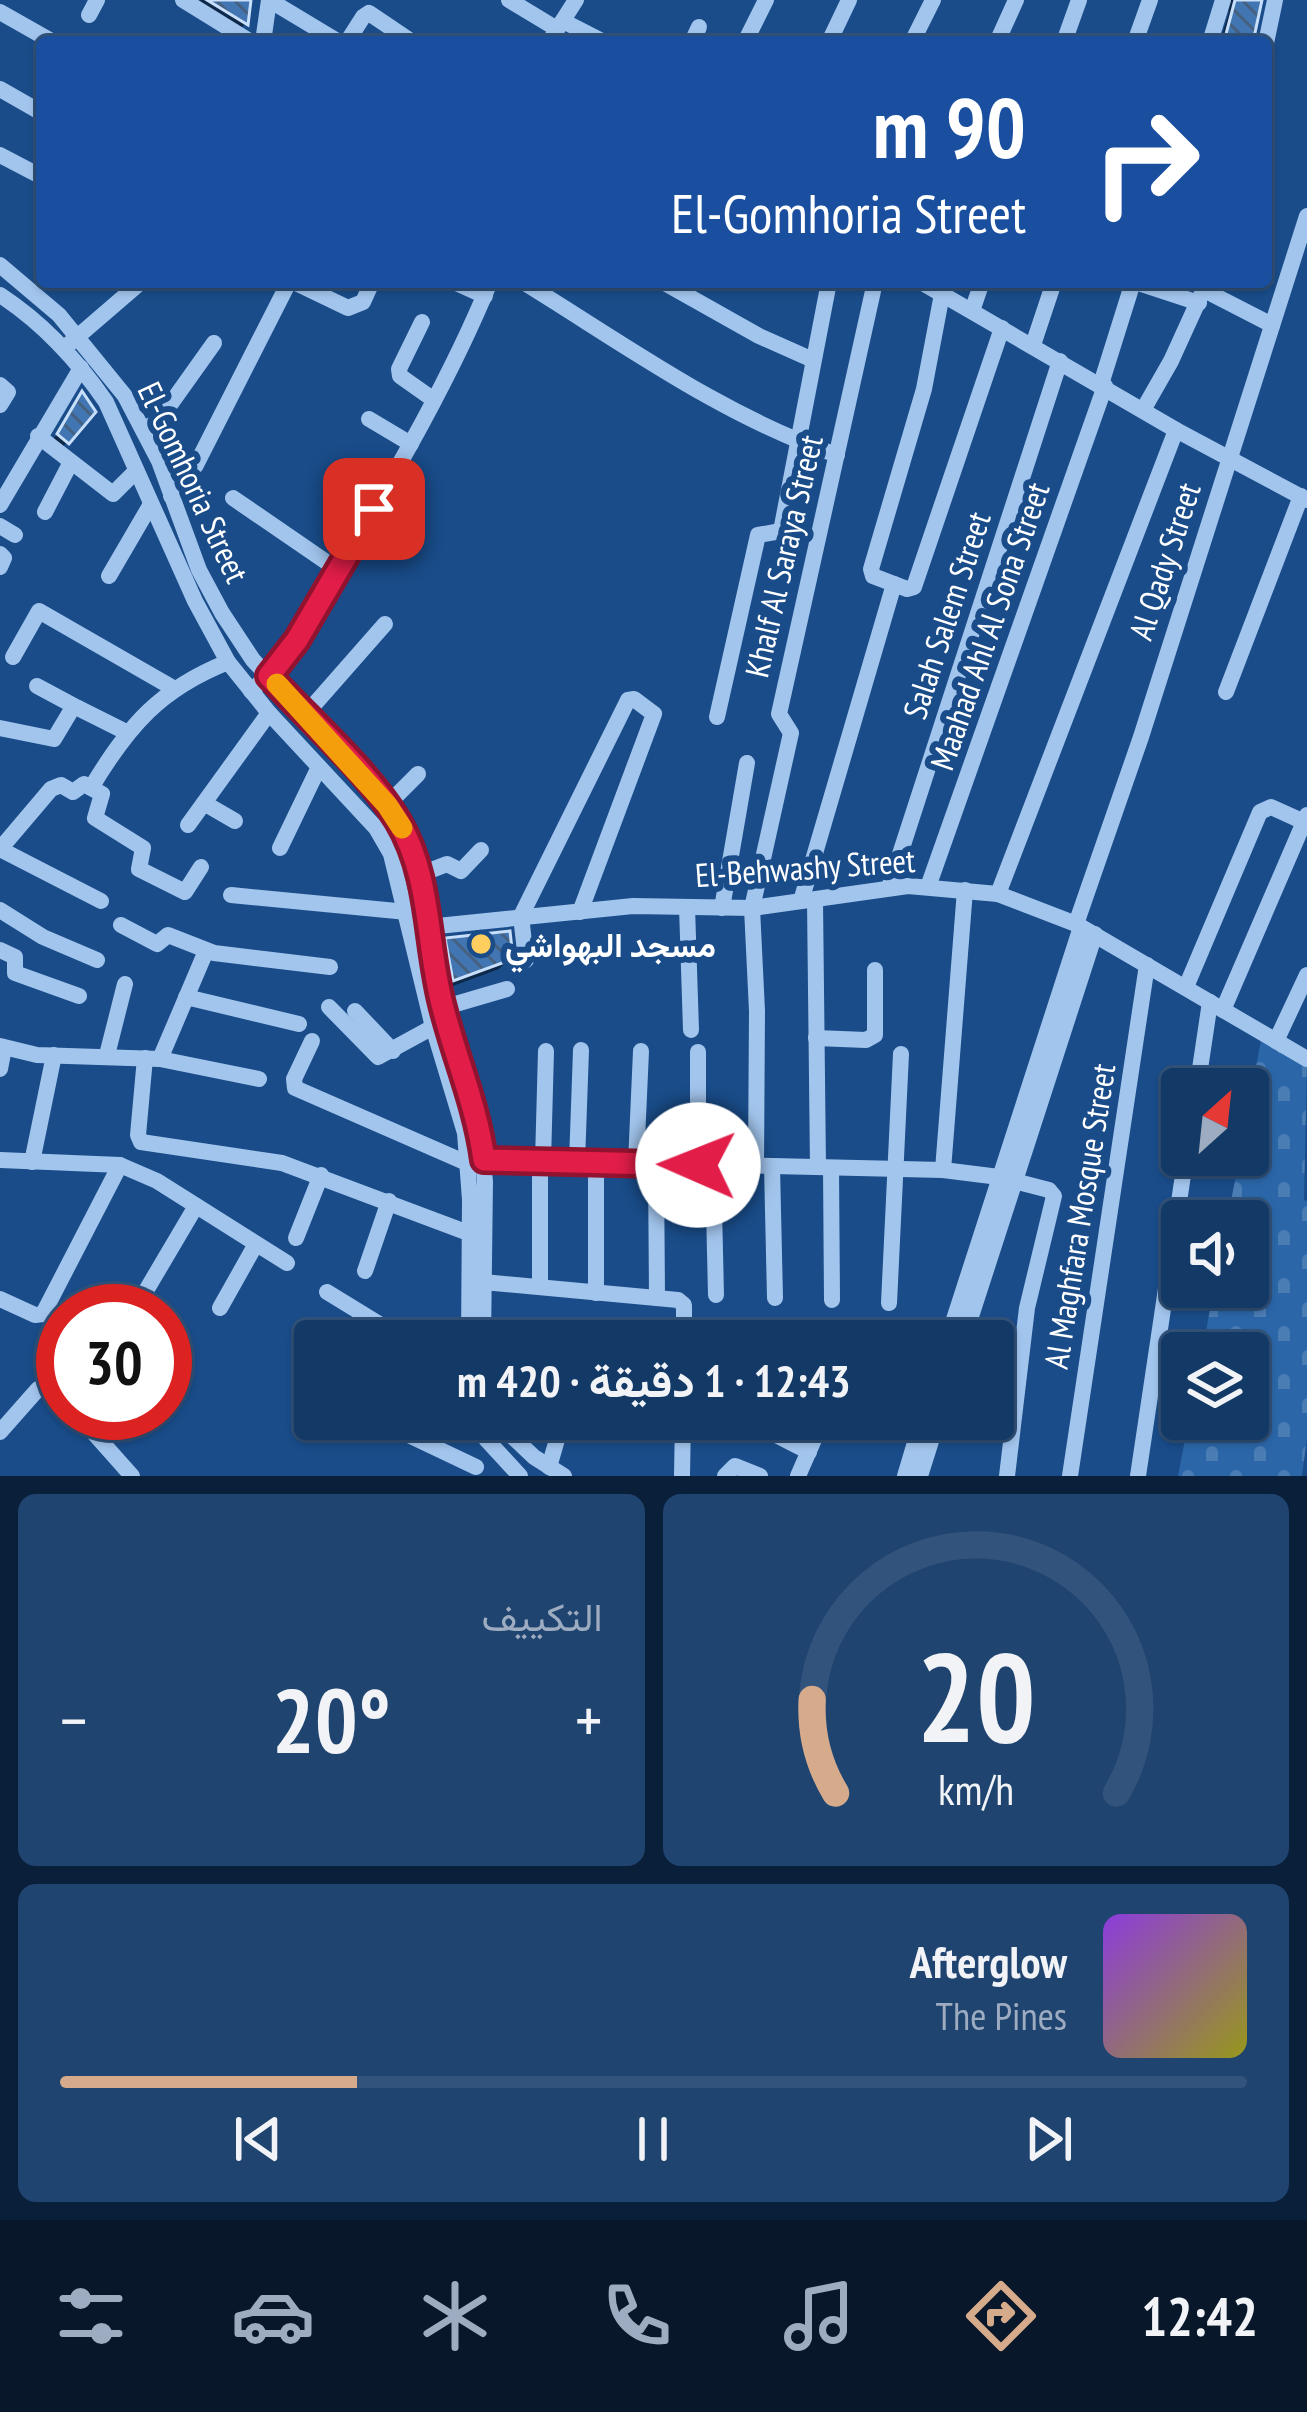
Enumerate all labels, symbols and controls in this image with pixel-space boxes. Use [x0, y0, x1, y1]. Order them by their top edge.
text: 90 m [873, 72, 1026, 181]
icon: right [1068, 84, 1224, 240]
text: El-Gomhoria Street [671, 178, 1026, 248]
street label: El-Gomhoria Street [129, 375, 259, 589]
street label: Khalf Al Saraya Street [734, 431, 832, 681]
pin [323, 458, 425, 560]
icon: arrive [341, 476, 407, 542]
street label: Maahad Ahl Al Sona Street [920, 477, 1058, 775]
street label: Al Qady Street [1118, 477, 1210, 645]
street label: Salah Salem Street [892, 506, 1000, 724]
street label: El-Behwashy Street [694, 838, 916, 896]
place label: مسجد البهواشي [505, 923, 716, 973]
marker: مسجد البهواشي [468, 931, 494, 957]
street label: Al Maghfara Mosque Street [1034, 1060, 1124, 1372]
north arrow [1161, 1068, 1269, 1176]
map controls [1161, 1068, 1269, 1440]
position arrow [635, 1102, 761, 1228]
button: sound [1161, 1200, 1269, 1308]
speed limit sign: 30 [36, 1284, 192, 1440]
button: layers [1161, 1332, 1269, 1440]
text: 12:43 · 1 دقيقة · 420 m [457, 1351, 851, 1409]
text: التكييف [482, 1591, 603, 1642]
text: 20 [916, 1615, 1035, 1776]
text: 20° [272, 1661, 391, 1778]
text: − [60, 1677, 87, 1762]
text: + [575, 1677, 603, 1762]
text: km/h [938, 1761, 1014, 1817]
text: Afterglow [910, 1932, 1067, 1990]
text: The Pines [936, 1990, 1067, 2041]
icon: previous [225, 2106, 291, 2172]
icon: pause [620, 2106, 686, 2172]
icon: next [1016, 2106, 1082, 2172]
icon: filters [49, 2274, 133, 2358]
icon: car [231, 2274, 315, 2358]
icon: climate [413, 2274, 497, 2358]
icon: phone [595, 2274, 679, 2358]
icon: music [777, 2274, 861, 2358]
icon: directions [959, 2274, 1043, 2358]
text: 12:42 [1141, 2281, 1258, 2351]

